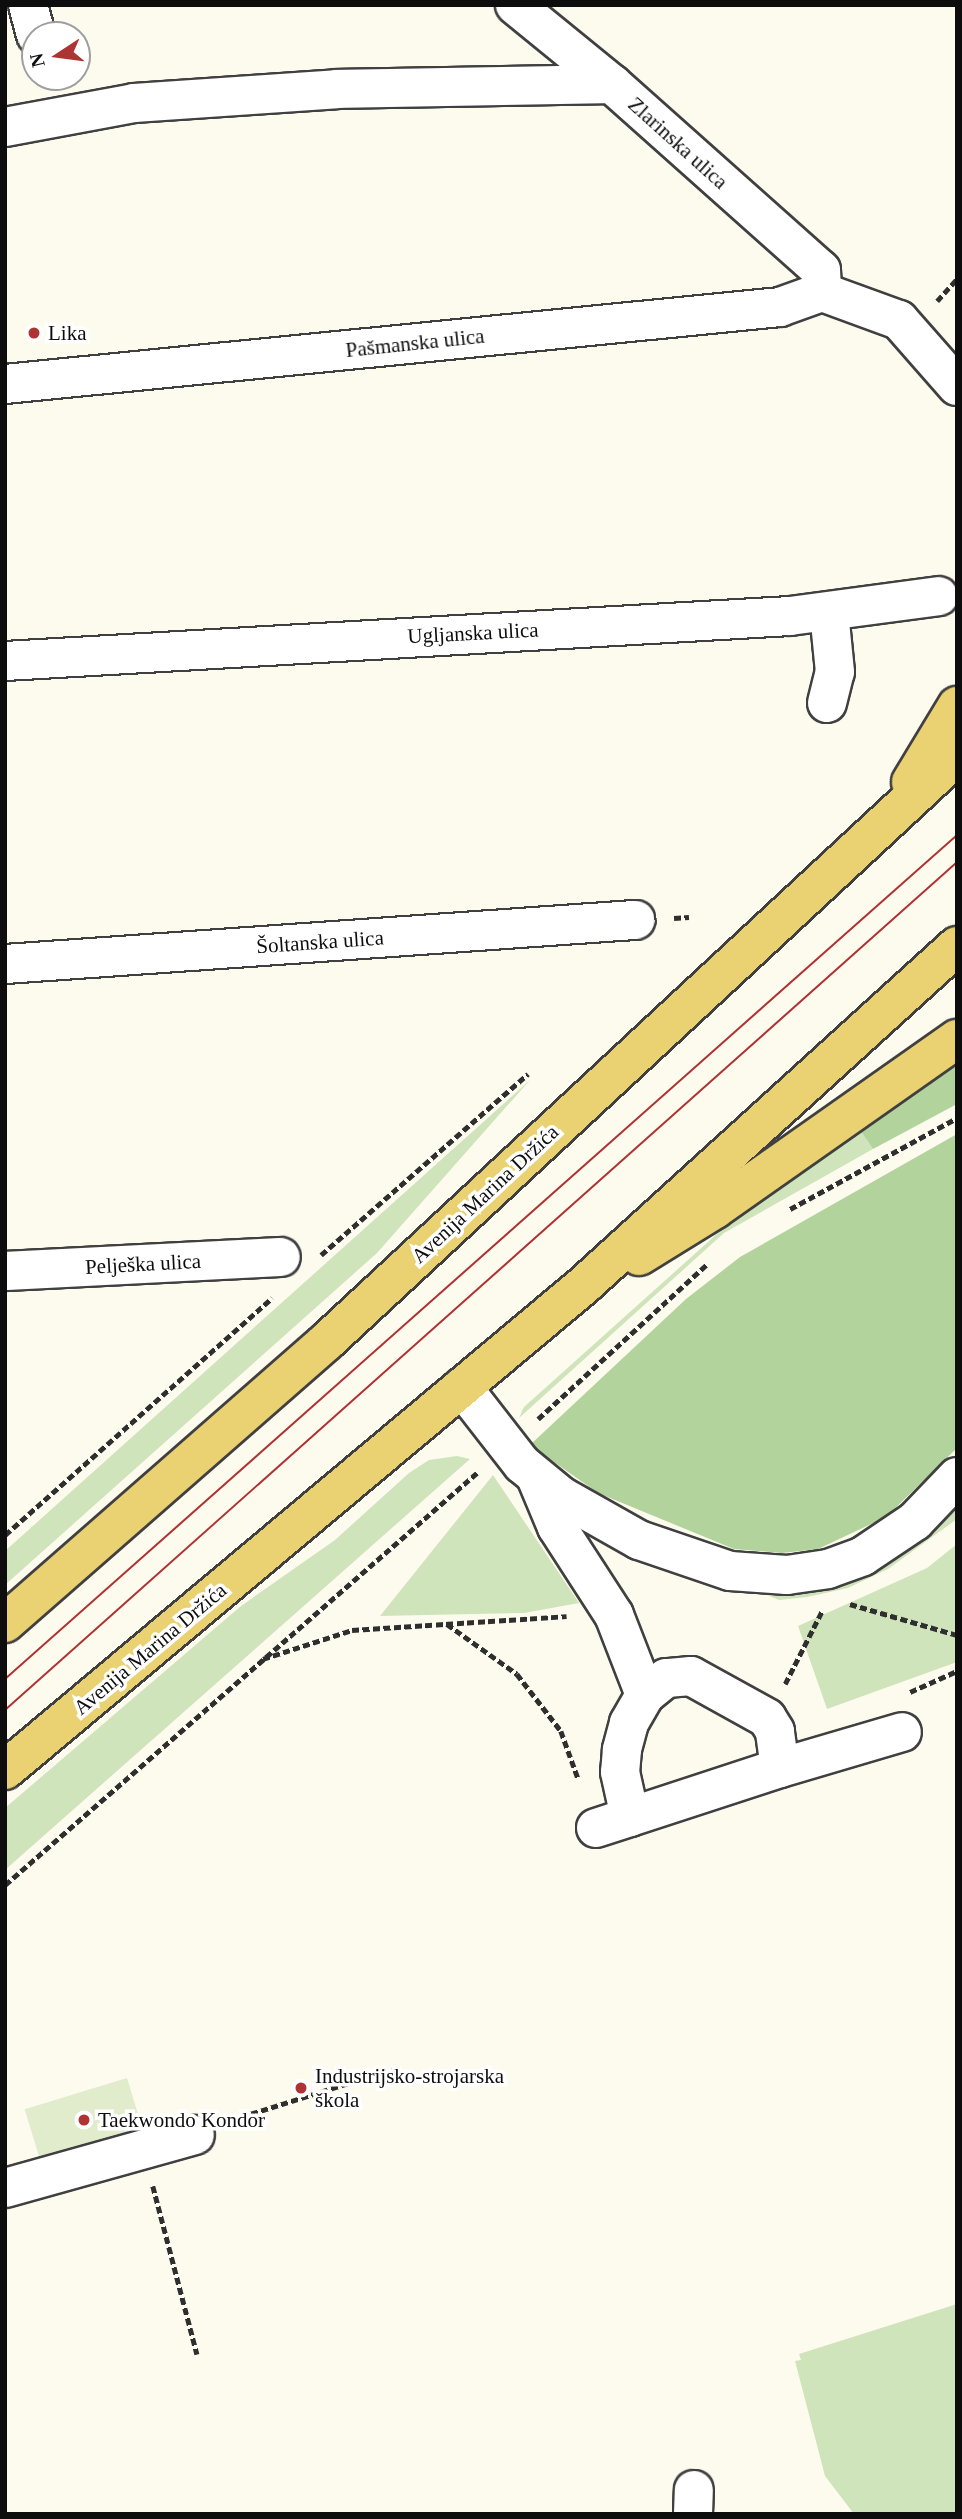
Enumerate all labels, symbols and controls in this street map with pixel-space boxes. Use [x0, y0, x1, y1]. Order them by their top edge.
north arrow [21, 21, 91, 91]
text: N [25, 51, 49, 69]
street label: Zlarinska ulica [623, 92, 733, 194]
place label: Lika [48, 320, 86, 346]
street label: Pašmanska ulica [344, 323, 486, 363]
marker: Lika [26, 325, 42, 341]
street label: Ugljanska ulica [407, 617, 539, 649]
street label: Šoltanska ulica [255, 925, 385, 959]
street label: Avenija Marina Držića [406, 1119, 564, 1269]
street label: Pelješka ulica [84, 1248, 202, 1280]
street label: Avenija Marina Držića [68, 1578, 232, 1720]
place label: Industrijsko-strojarska škola [315, 2063, 504, 2113]
marker: Industrijsko-strojarska škola [293, 2080, 309, 2096]
place label: Taekwondo Kondor [98, 2107, 265, 2133]
marker: Taekwondo Kondor [76, 2112, 92, 2128]

